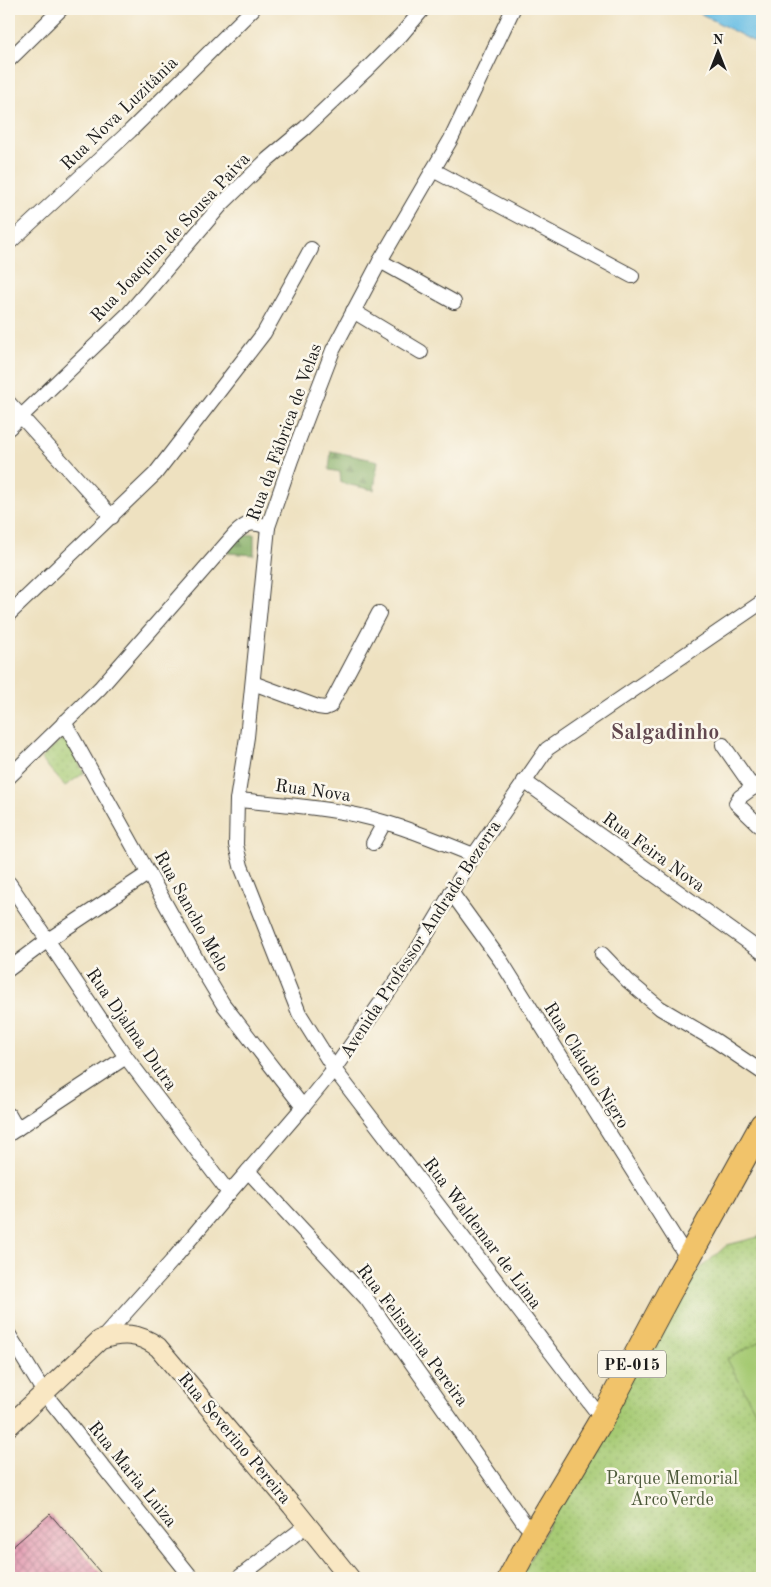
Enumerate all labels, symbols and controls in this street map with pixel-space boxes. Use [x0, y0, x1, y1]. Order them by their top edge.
north arrow [694, 28, 744, 78]
text: N [713, 33, 724, 47]
street label: Rua Nova Luzitânia [58, 54, 182, 174]
street label: Rua Joaquim de Sousa Paiva [88, 150, 254, 326]
street label: Rua da Fábrica de Velas [244, 341, 326, 524]
district label: Salgadinho [611, 722, 719, 744]
street label: Rua Nova [274, 777, 352, 805]
street label: Rua Feira Nova [599, 810, 708, 896]
street label: Avenida Professor Andrade Bezerra [337, 817, 505, 1062]
street label: Rua Sancho Melo [151, 848, 232, 975]
street label: Rua Djalma Dutra [82, 965, 180, 1094]
street label: Rua Cláudio Nigro [540, 999, 632, 1132]
street label: Rua Waldemar de Lima [420, 1155, 545, 1313]
street label: Rua Felismina Pereira [353, 1261, 471, 1410]
road number: PE-015 [598, 1350, 666, 1378]
street label: Rua Severino Pereira [174, 1370, 294, 1508]
street label: Rua Maria Luiza [84, 1418, 180, 1531]
park label: Parque Memorial ArcoVerde [606, 1470, 738, 1509]

